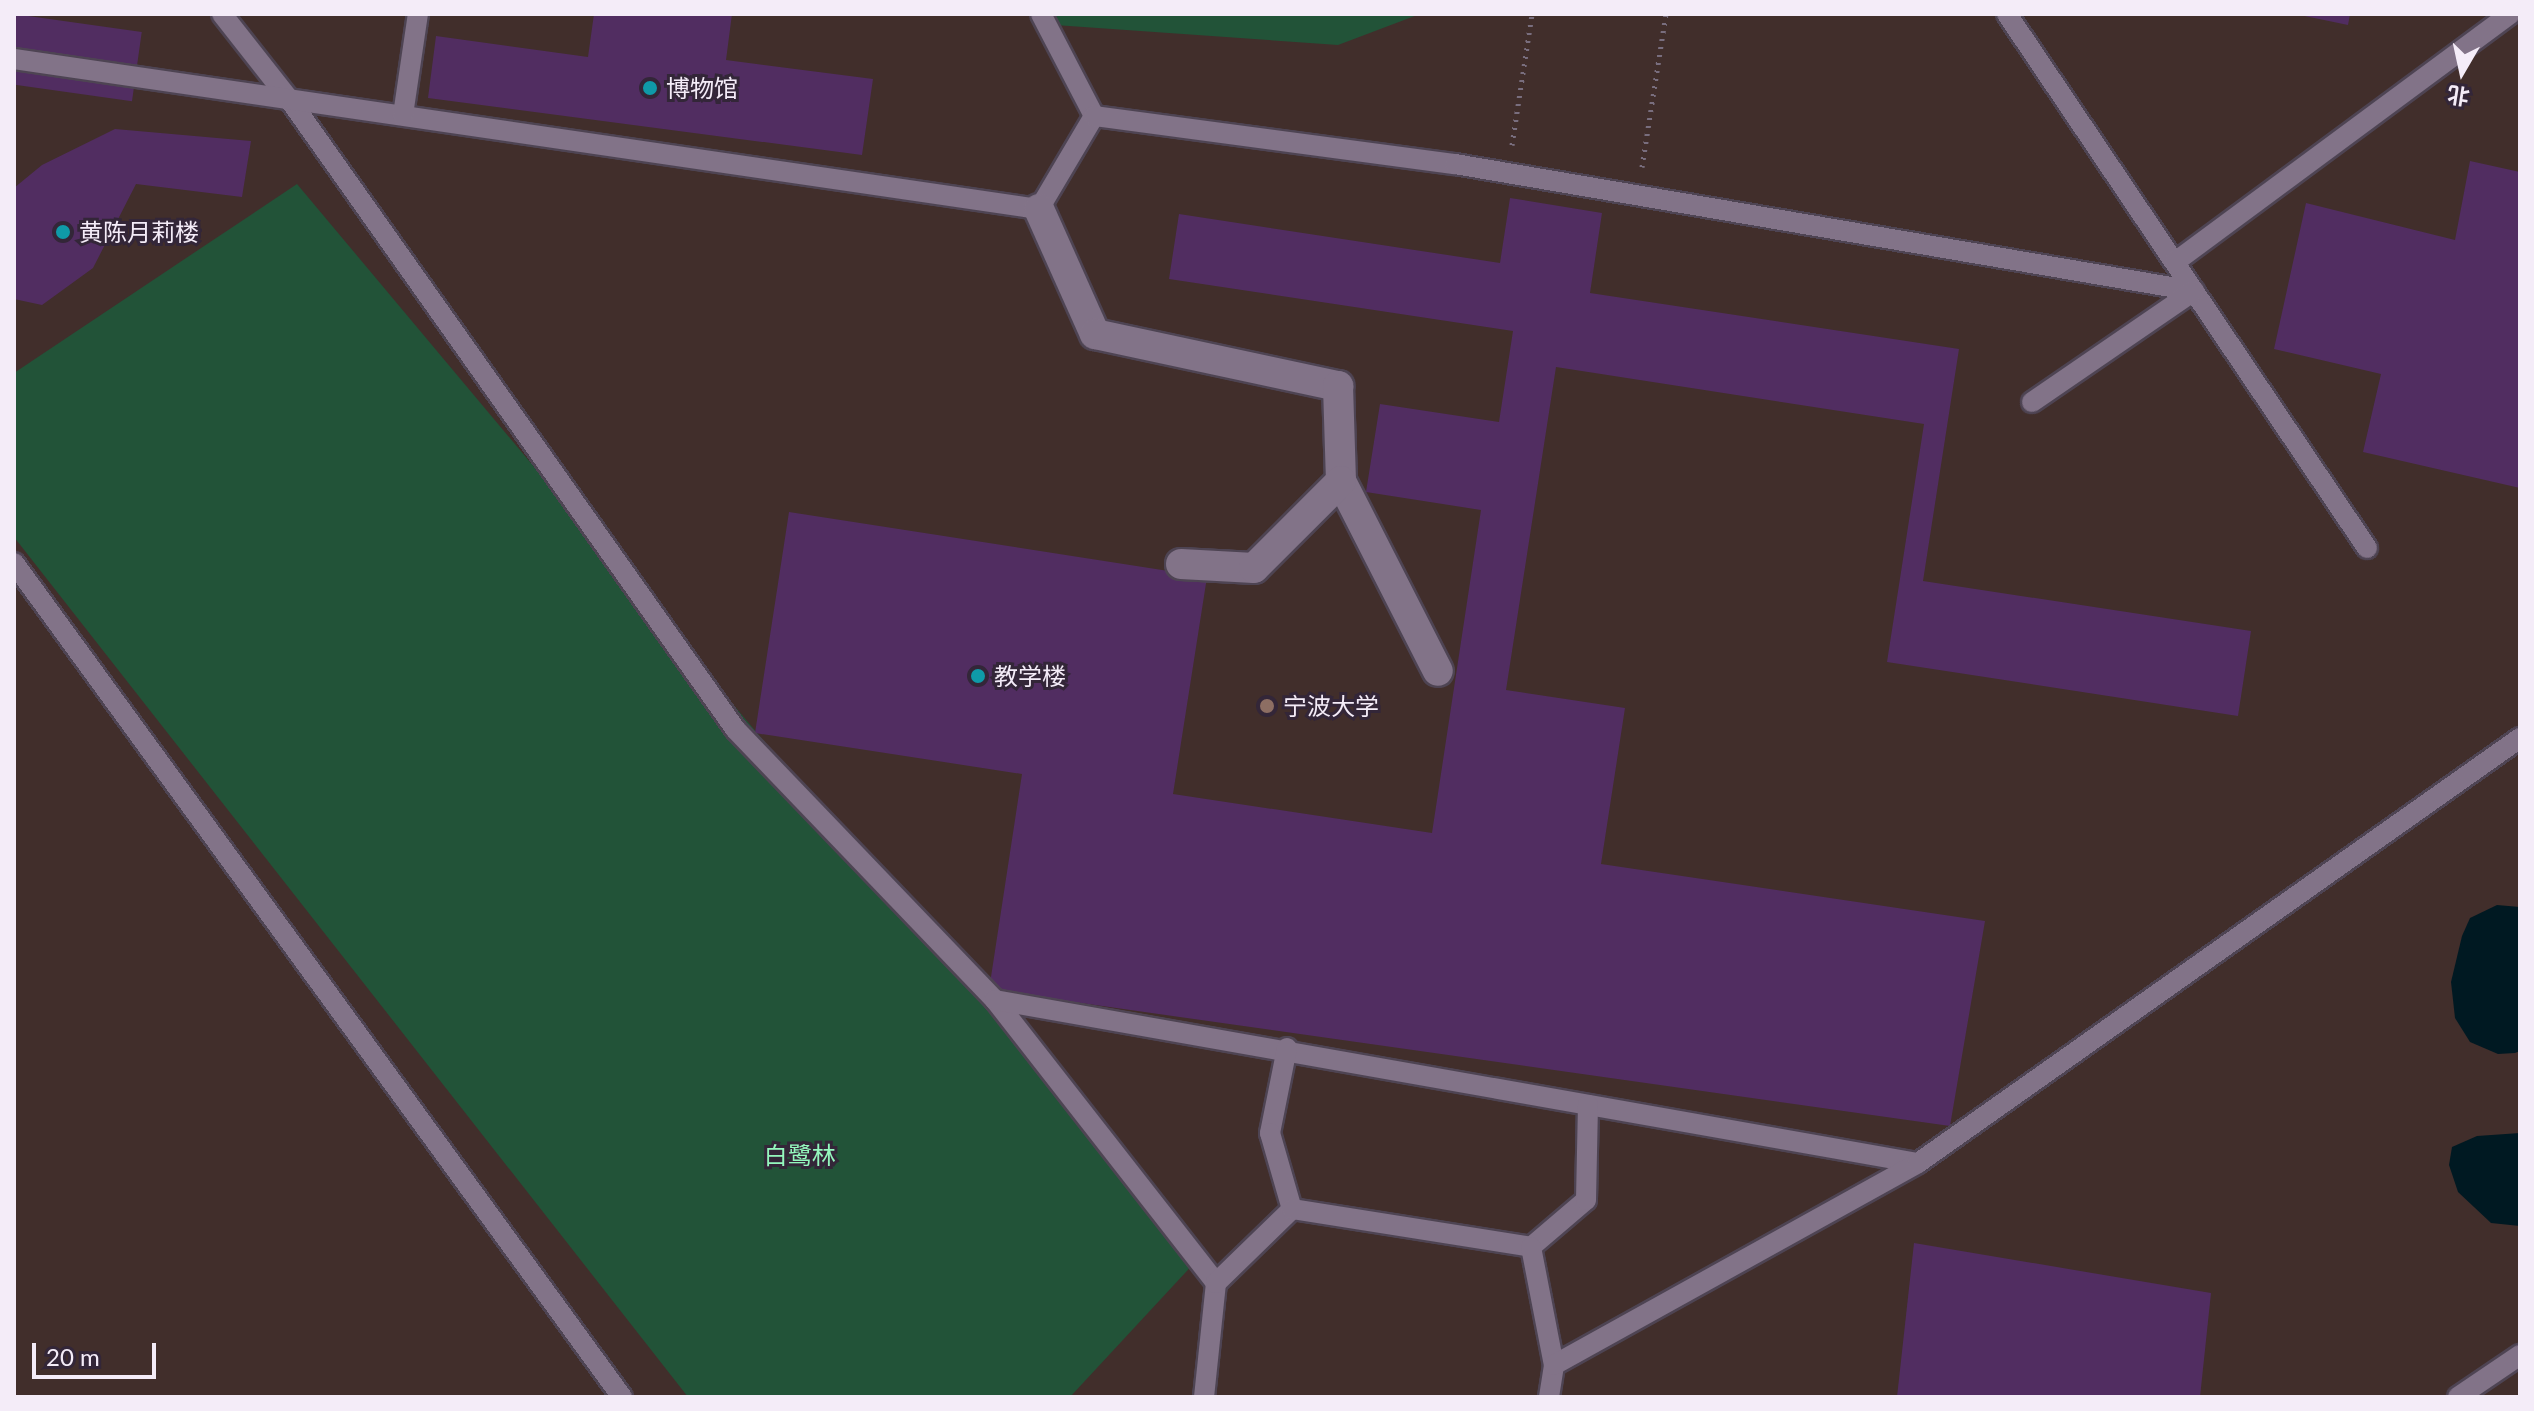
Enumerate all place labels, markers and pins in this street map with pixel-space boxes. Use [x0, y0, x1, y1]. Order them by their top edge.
place label: 博物馆 [666, 74, 738, 102]
marker: 博物馆 [641, 79, 659, 97]
place label: 黄陈月莉楼 [79, 218, 199, 246]
marker: 黄陈月莉楼 [54, 223, 72, 241]
place label: 教学楼 [994, 662, 1066, 690]
marker: 教学楼 [969, 667, 987, 685]
place label: 宁波大学 [1283, 692, 1379, 720]
marker: 宁波大学 [1258, 697, 1276, 715]

